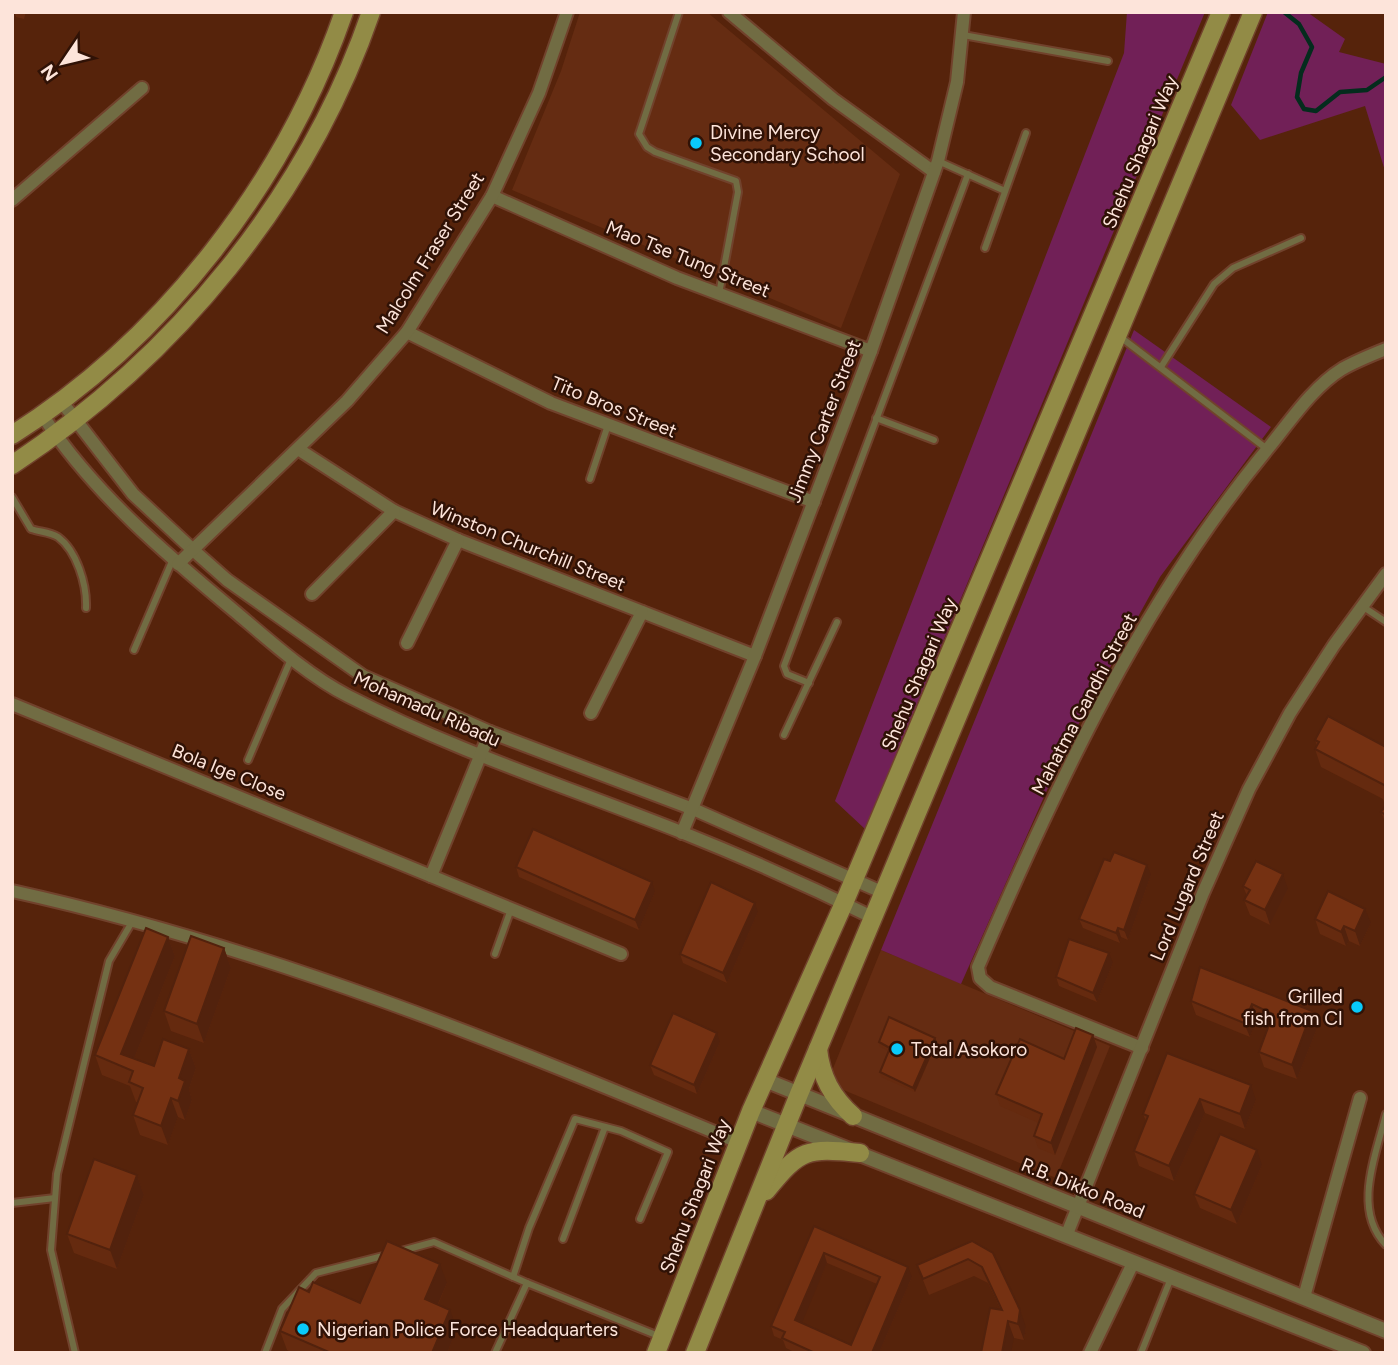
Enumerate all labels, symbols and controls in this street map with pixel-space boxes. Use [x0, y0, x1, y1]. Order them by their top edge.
north arrow [28, 28, 98, 98]
text: N [36, 60, 63, 85]
street label: Shehu Shagari Way [1097, 72, 1183, 232]
place label: Divine Mercy Secondary School [710, 121, 865, 166]
marker: Divine Mercy Secondary School [688, 135, 704, 151]
street label: Malcolm Fraser Street [371, 168, 489, 338]
street label: Mao Tse Tung Street [603, 216, 773, 302]
street label: Jimmy Carter Street [782, 336, 866, 506]
street label: Tito Bros Street [548, 371, 680, 443]
street label: Winston Churchill Street [427, 496, 629, 596]
street label: Shehu Shagari Way [876, 594, 962, 754]
street label: Mahatma Gandhi Street [1026, 609, 1142, 799]
street label: Mohamadu Ribadu [350, 666, 504, 752]
street label: Bola Ige Close [169, 739, 289, 805]
street label: Lord Lugard Street [1145, 808, 1229, 964]
place label: Grilled fish from CI [1243, 985, 1343, 1030]
marker: Grilled fish from CI [1349, 999, 1365, 1015]
place label: Total Asokoro [911, 1038, 1027, 1061]
marker: Total Asokoro [889, 1041, 905, 1057]
street label: Shehu Shagari Way [655, 1115, 735, 1277]
street label: R.B. Dikko Road [1018, 1153, 1148, 1223]
place label: Nigerian Police Force Headquarters [317, 1318, 618, 1341]
marker: Nigerian Police Force Headquarters [295, 1321, 311, 1337]

